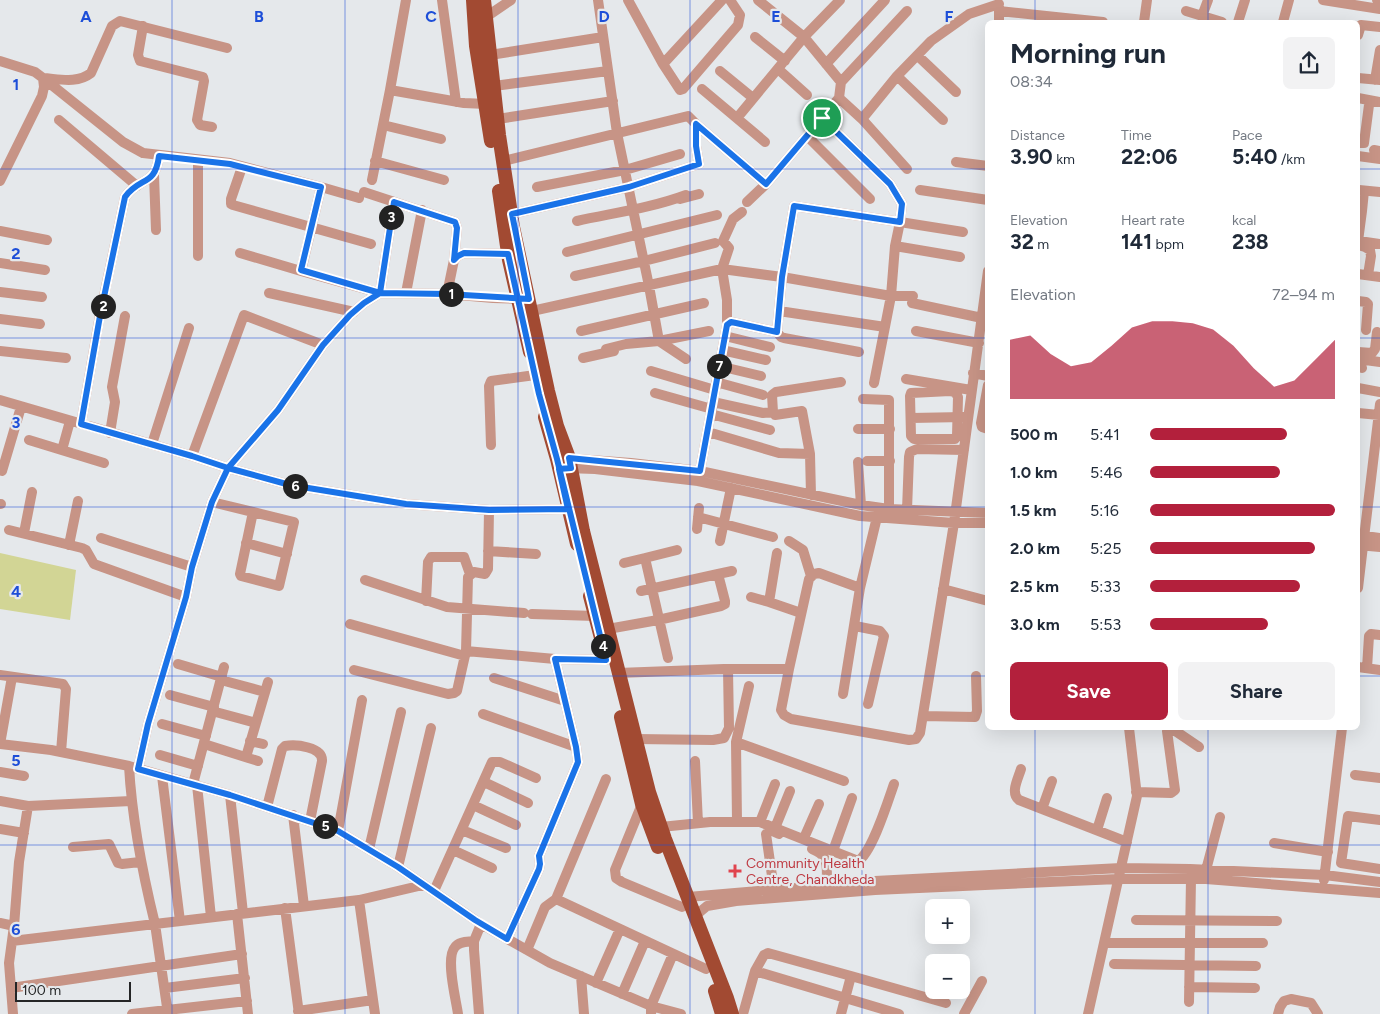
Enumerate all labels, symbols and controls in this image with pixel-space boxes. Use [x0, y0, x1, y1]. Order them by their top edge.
text: A [80, 7, 92, 26]
text: B [254, 7, 264, 26]
text: C [425, 7, 437, 26]
text: D [598, 7, 610, 26]
text: E [771, 7, 781, 26]
text: F [945, 7, 954, 26]
text: Morning run [1010, 36, 1166, 70]
button: share [1283, 37, 1335, 89]
text: 08:34 [1010, 72, 1053, 91]
text: 1 [13, 75, 19, 94]
pin [801, 97, 843, 139]
icon: arrive [808, 104, 836, 132]
text: Distance [1010, 127, 1065, 144]
text: Time [1121, 127, 1152, 144]
text: Pace [1232, 127, 1262, 144]
text: 3.90 [1010, 144, 1053, 169]
text: 22:06 [1121, 144, 1177, 169]
text: 5:40 [1232, 144, 1277, 169]
text: km [1053, 151, 1075, 168]
text: /km [1277, 151, 1305, 168]
pin: 3 [378, 204, 404, 230]
text: 3 [388, 209, 395, 226]
text: Elevation [1010, 212, 1068, 229]
text: Heart rate [1121, 212, 1185, 229]
text: kcal [1232, 212, 1256, 229]
text: 32 [1010, 229, 1034, 254]
text: 141 [1121, 229, 1152, 254]
text: 238 [1232, 229, 1269, 254]
text: m [1034, 236, 1049, 253]
text: bpm [1152, 236, 1184, 253]
text: 2 [11, 244, 21, 263]
pin: 1 [438, 282, 464, 306]
text: Elevation [1010, 285, 1076, 304]
text: 72–94 m [1272, 285, 1335, 304]
text: 1 [449, 286, 454, 303]
pin: 2 [90, 294, 116, 318]
text: 2 [99, 298, 108, 315]
pin: 7 [706, 354, 732, 378]
text: 7 [716, 358, 723, 375]
text: 3 [12, 413, 21, 432]
text: 500 m [1010, 425, 1058, 444]
text: 5:41 [1090, 425, 1120, 444]
text: 1.0 km [1010, 463, 1057, 482]
text: 5:46 [1090, 463, 1122, 482]
pin: 6 [282, 474, 308, 498]
text: 6 [291, 478, 300, 495]
text: 1.5 km [1010, 501, 1056, 520]
text: 5:16 [1090, 501, 1119, 520]
text: 2.0 km [1010, 539, 1060, 558]
text: 5:25 [1090, 539, 1121, 558]
text: 2.5 km [1010, 577, 1059, 596]
text: 5:33 [1090, 577, 1121, 596]
text: 4 [11, 582, 21, 601]
text: 3.0 km [1010, 615, 1060, 634]
text: 5:53 [1090, 615, 1121, 634]
pin: 4 [590, 634, 616, 658]
text: 4 [599, 638, 608, 655]
button: Save [1010, 662, 1168, 720]
button: Share [1178, 662, 1335, 720]
text: 5 [11, 751, 21, 770]
pin: 5 [312, 814, 338, 838]
text: 5 [321, 818, 330, 835]
place label: Community Health Centre, Chandkheda [746, 855, 875, 888]
marker: Community Health Centre, Chandkheda [728, 864, 742, 878]
map controls [925, 899, 970, 999]
button: + [925, 899, 970, 944]
text: 6 [11, 920, 21, 939]
button: − [925, 954, 970, 999]
scale bar [15, 979, 131, 1002]
text: 100 m [22, 982, 61, 999]

